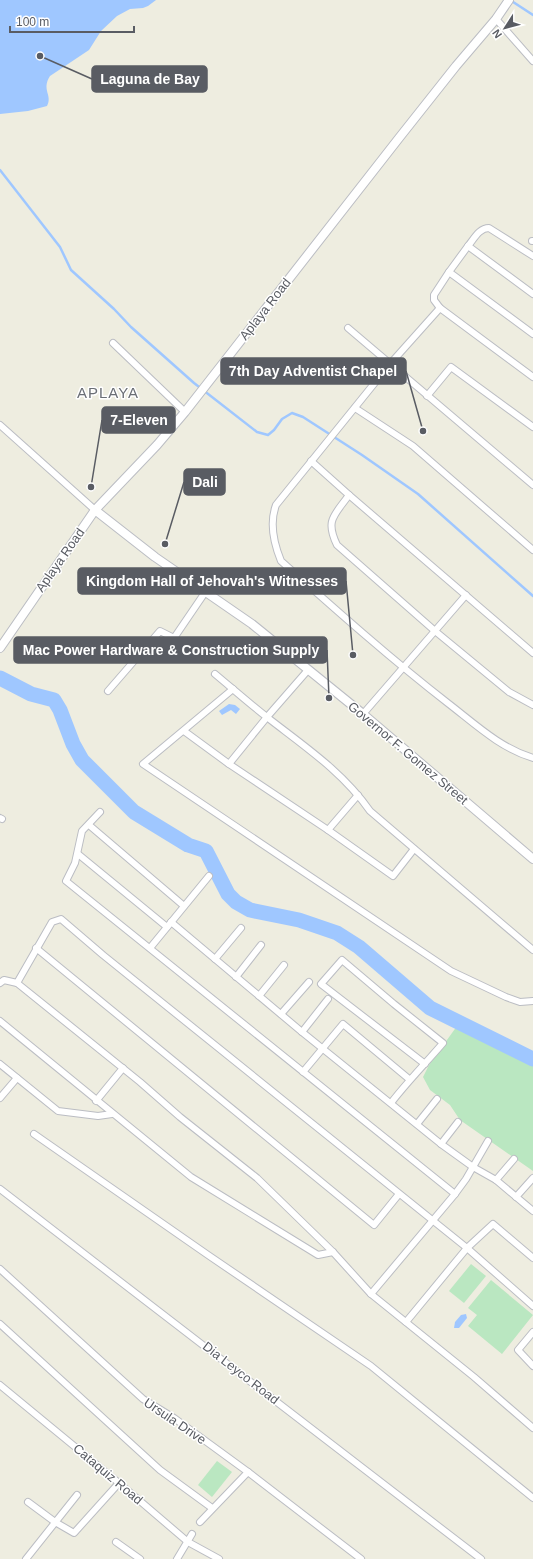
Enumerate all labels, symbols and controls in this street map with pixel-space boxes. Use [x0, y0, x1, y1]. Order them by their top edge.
scale bar [10, 8, 134, 34]
north arrow [485, 8, 525, 48]
text: 100 m [16, 15, 49, 29]
text: N [490, 27, 504, 41]
callout: Laguna de Bay [92, 66, 207, 92]
text: Laguna de Bay [100, 71, 200, 87]
street label: Aplaya Road [236, 275, 294, 343]
callout: 7th Day Adventist Chapel [221, 358, 406, 384]
text: 7th Day Adventist Chapel [229, 363, 397, 379]
district label: APLAYA [77, 384, 139, 401]
callout: 7-Eleven [102, 407, 175, 433]
text: 7-Eleven [110, 412, 168, 428]
callout: Dali [184, 469, 225, 495]
text: Dali [192, 474, 218, 490]
street label: Aplaya Road [33, 525, 87, 595]
callout: Kingdom Hall of Jehovah's Witnesses [78, 568, 346, 594]
text: Kingdom Hall of Jehovah's Witnesses [86, 573, 338, 589]
callout: Mac Power Hardware & Construction Supply [14, 637, 327, 663]
text: Mac Power Hardware & Construction Supply [23, 642, 319, 658]
street label: Governor F. Gomez Street [345, 698, 471, 808]
street label: Dia Leyco Road [200, 1339, 282, 1407]
street label: Ursula Drive [141, 1395, 209, 1447]
street label: Cataquiz Road [70, 1441, 146, 1507]

